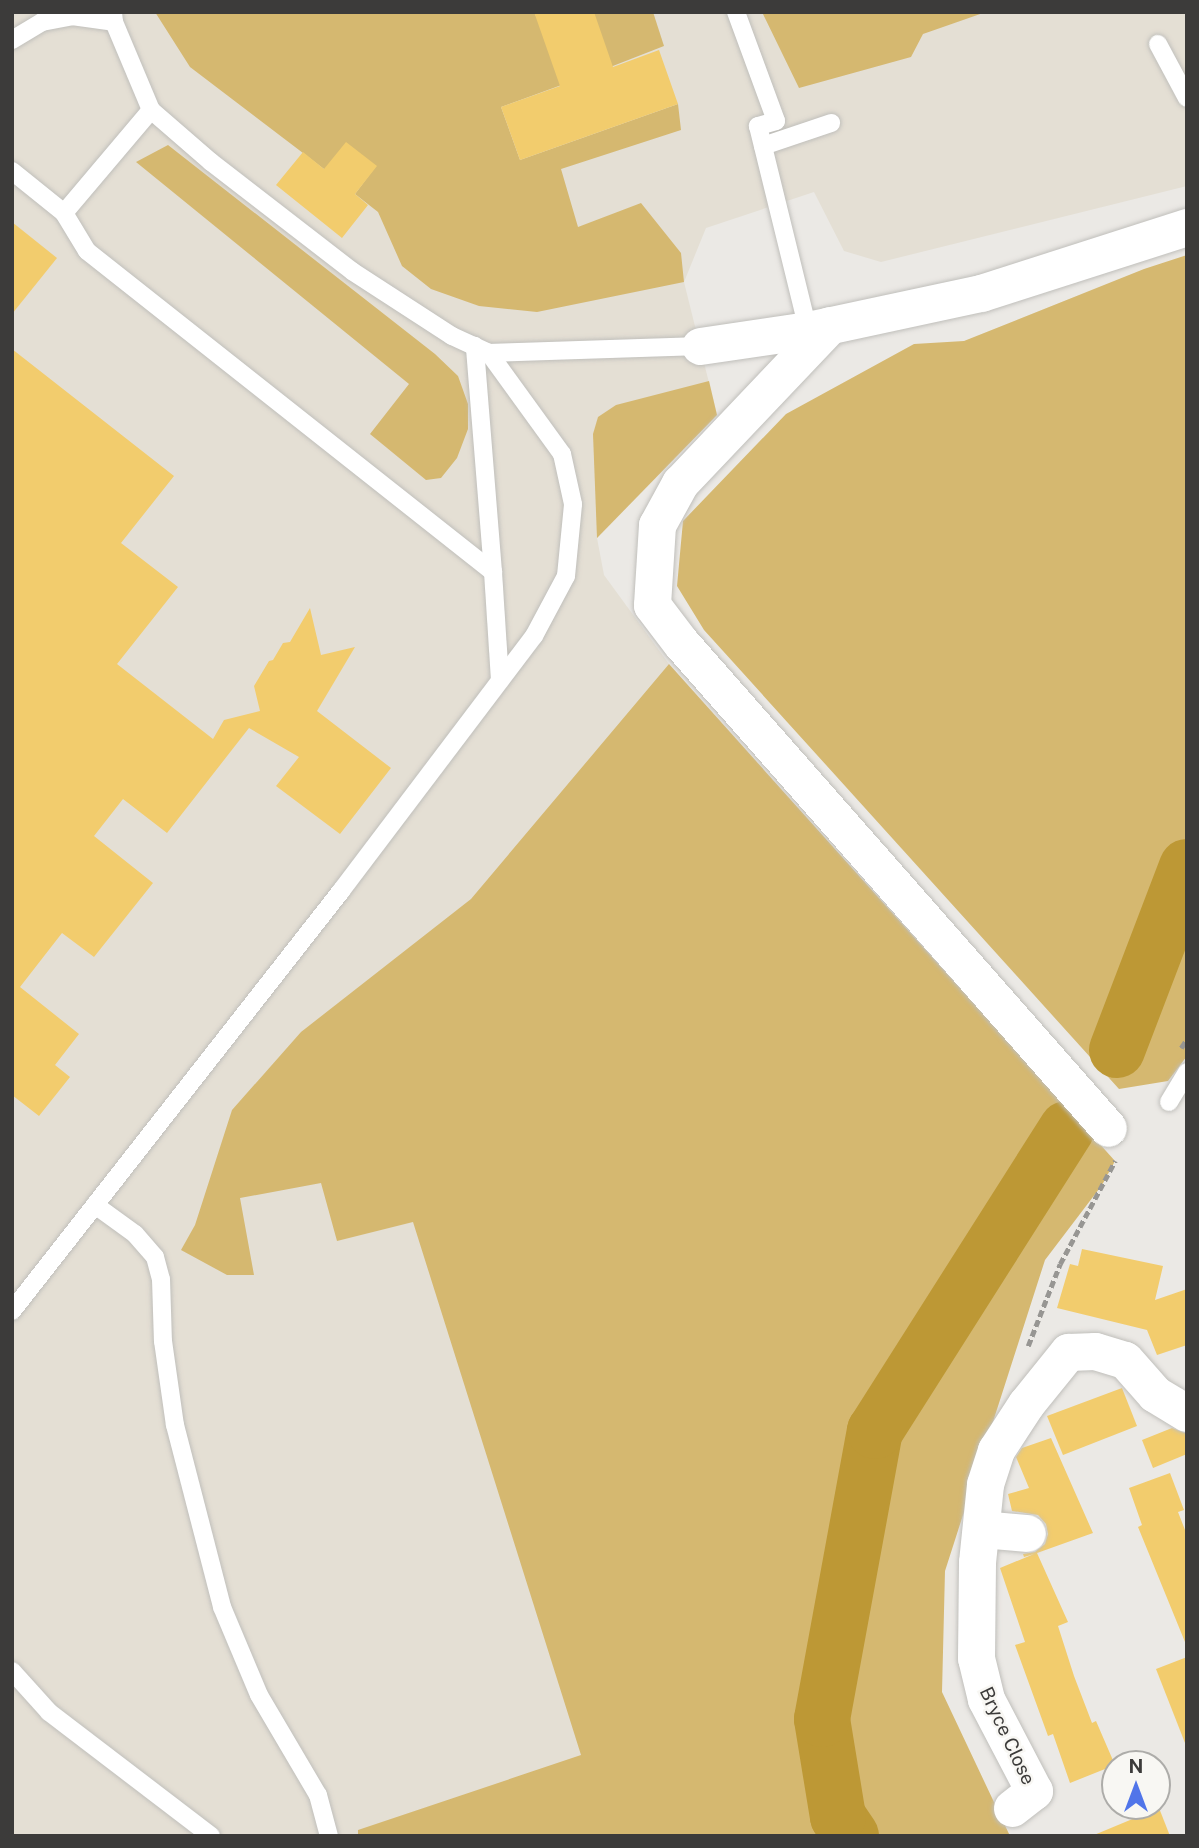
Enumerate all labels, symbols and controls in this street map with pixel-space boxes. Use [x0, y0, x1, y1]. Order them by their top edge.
street label: Bryce Close [974, 1683, 1040, 1789]
north arrow [1101, 1750, 1171, 1820]
text: N [1129, 1755, 1143, 1777]

